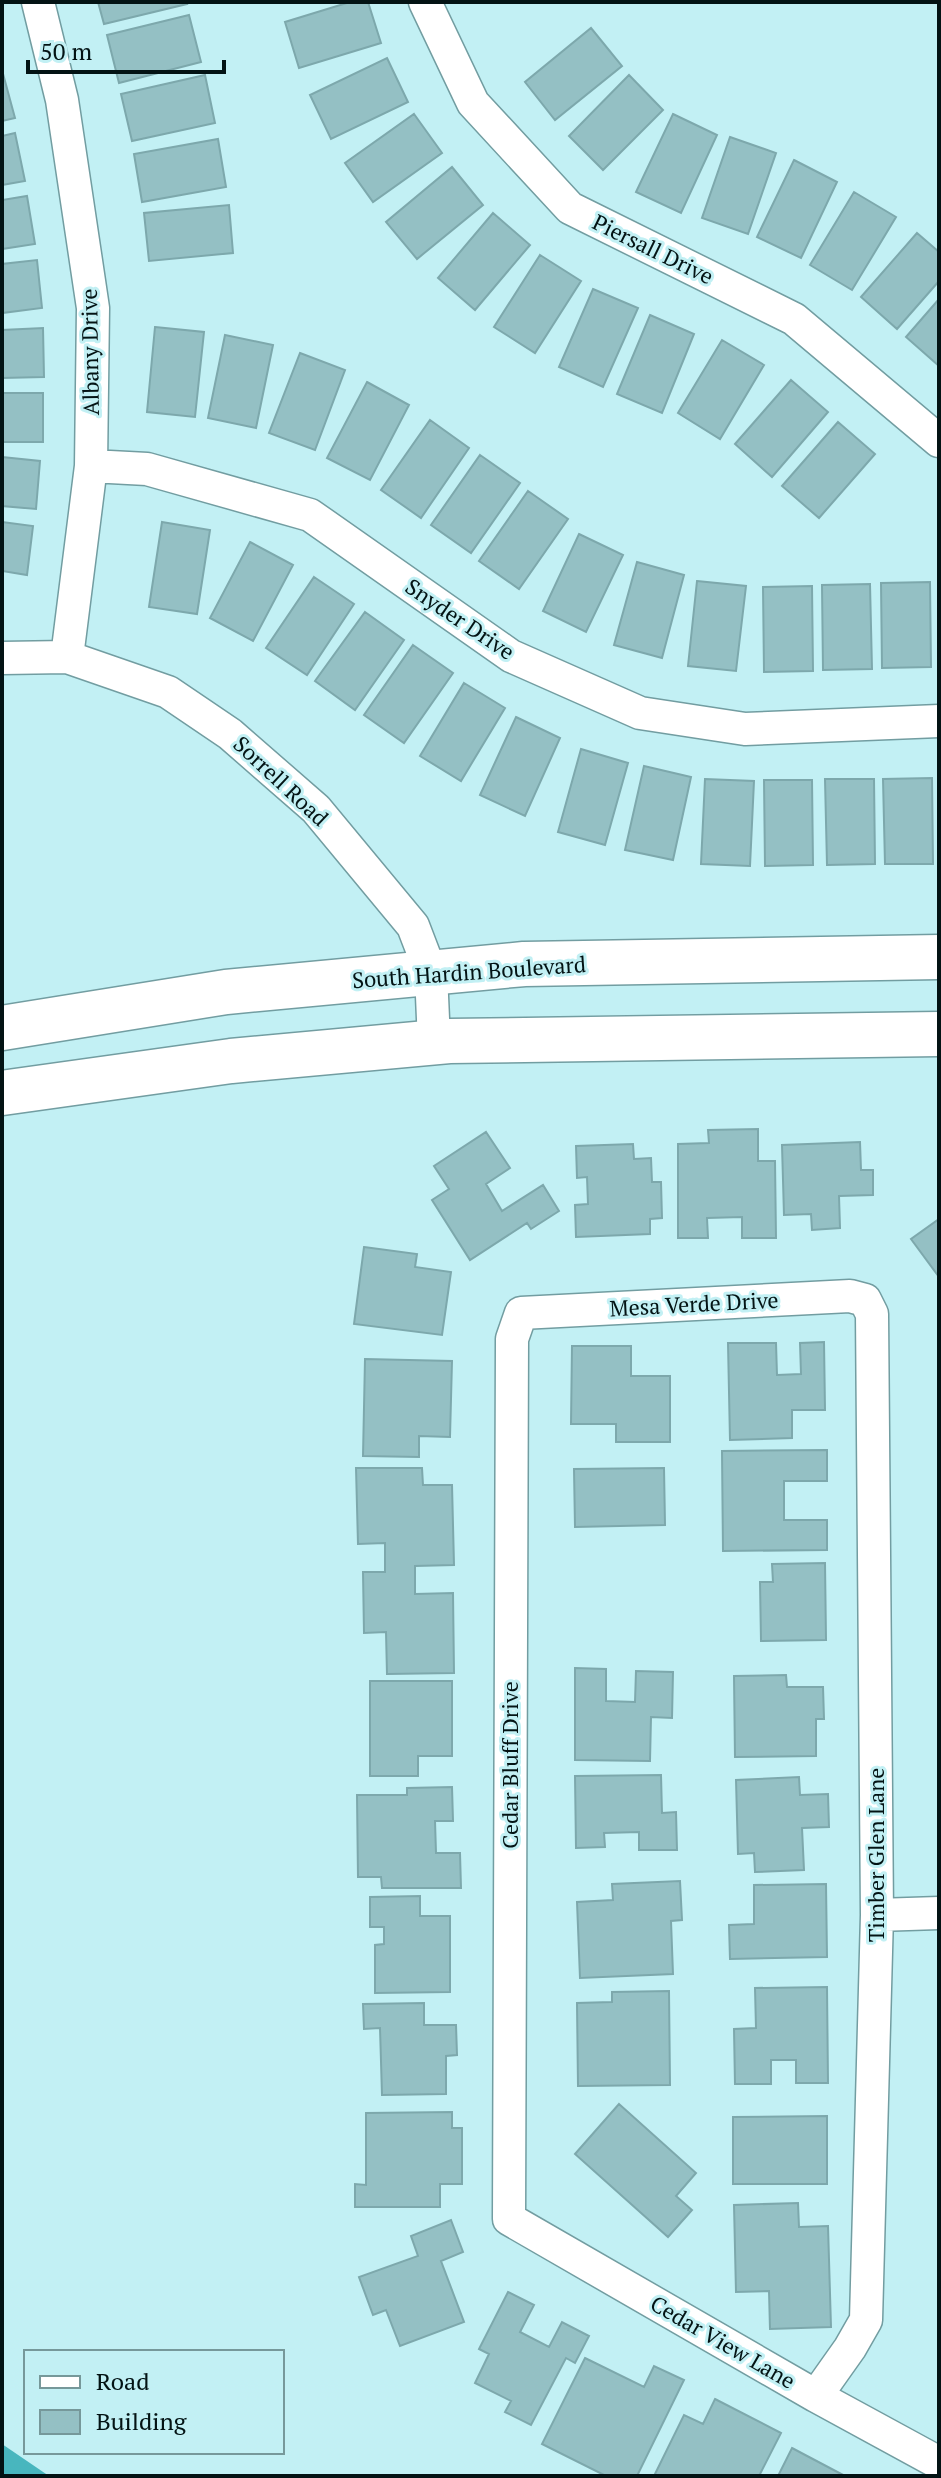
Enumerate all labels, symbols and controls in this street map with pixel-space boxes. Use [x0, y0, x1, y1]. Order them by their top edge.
scale bar [28, 24, 224, 74]
text: 50 m [40, 35, 92, 67]
street label: Piersall Drive [588, 207, 718, 290]
street label: Albany Drive [74, 288, 105, 416]
street label: Snyder Drive [400, 571, 520, 666]
street label: Sorrell Road [228, 729, 335, 832]
street label: South Hardin Boulevard [351, 949, 587, 994]
street label: Mesa Verde Drive [609, 1285, 779, 1322]
street label: Cedar Bluff Drive [495, 1681, 524, 1849]
street label: Timber Glen Lane [861, 1768, 890, 1942]
street label: Cedar View Lane [646, 2288, 801, 2395]
legend [24, 2350, 284, 2454]
text: Road [96, 2365, 150, 2397]
text: Building [96, 2405, 187, 2437]

